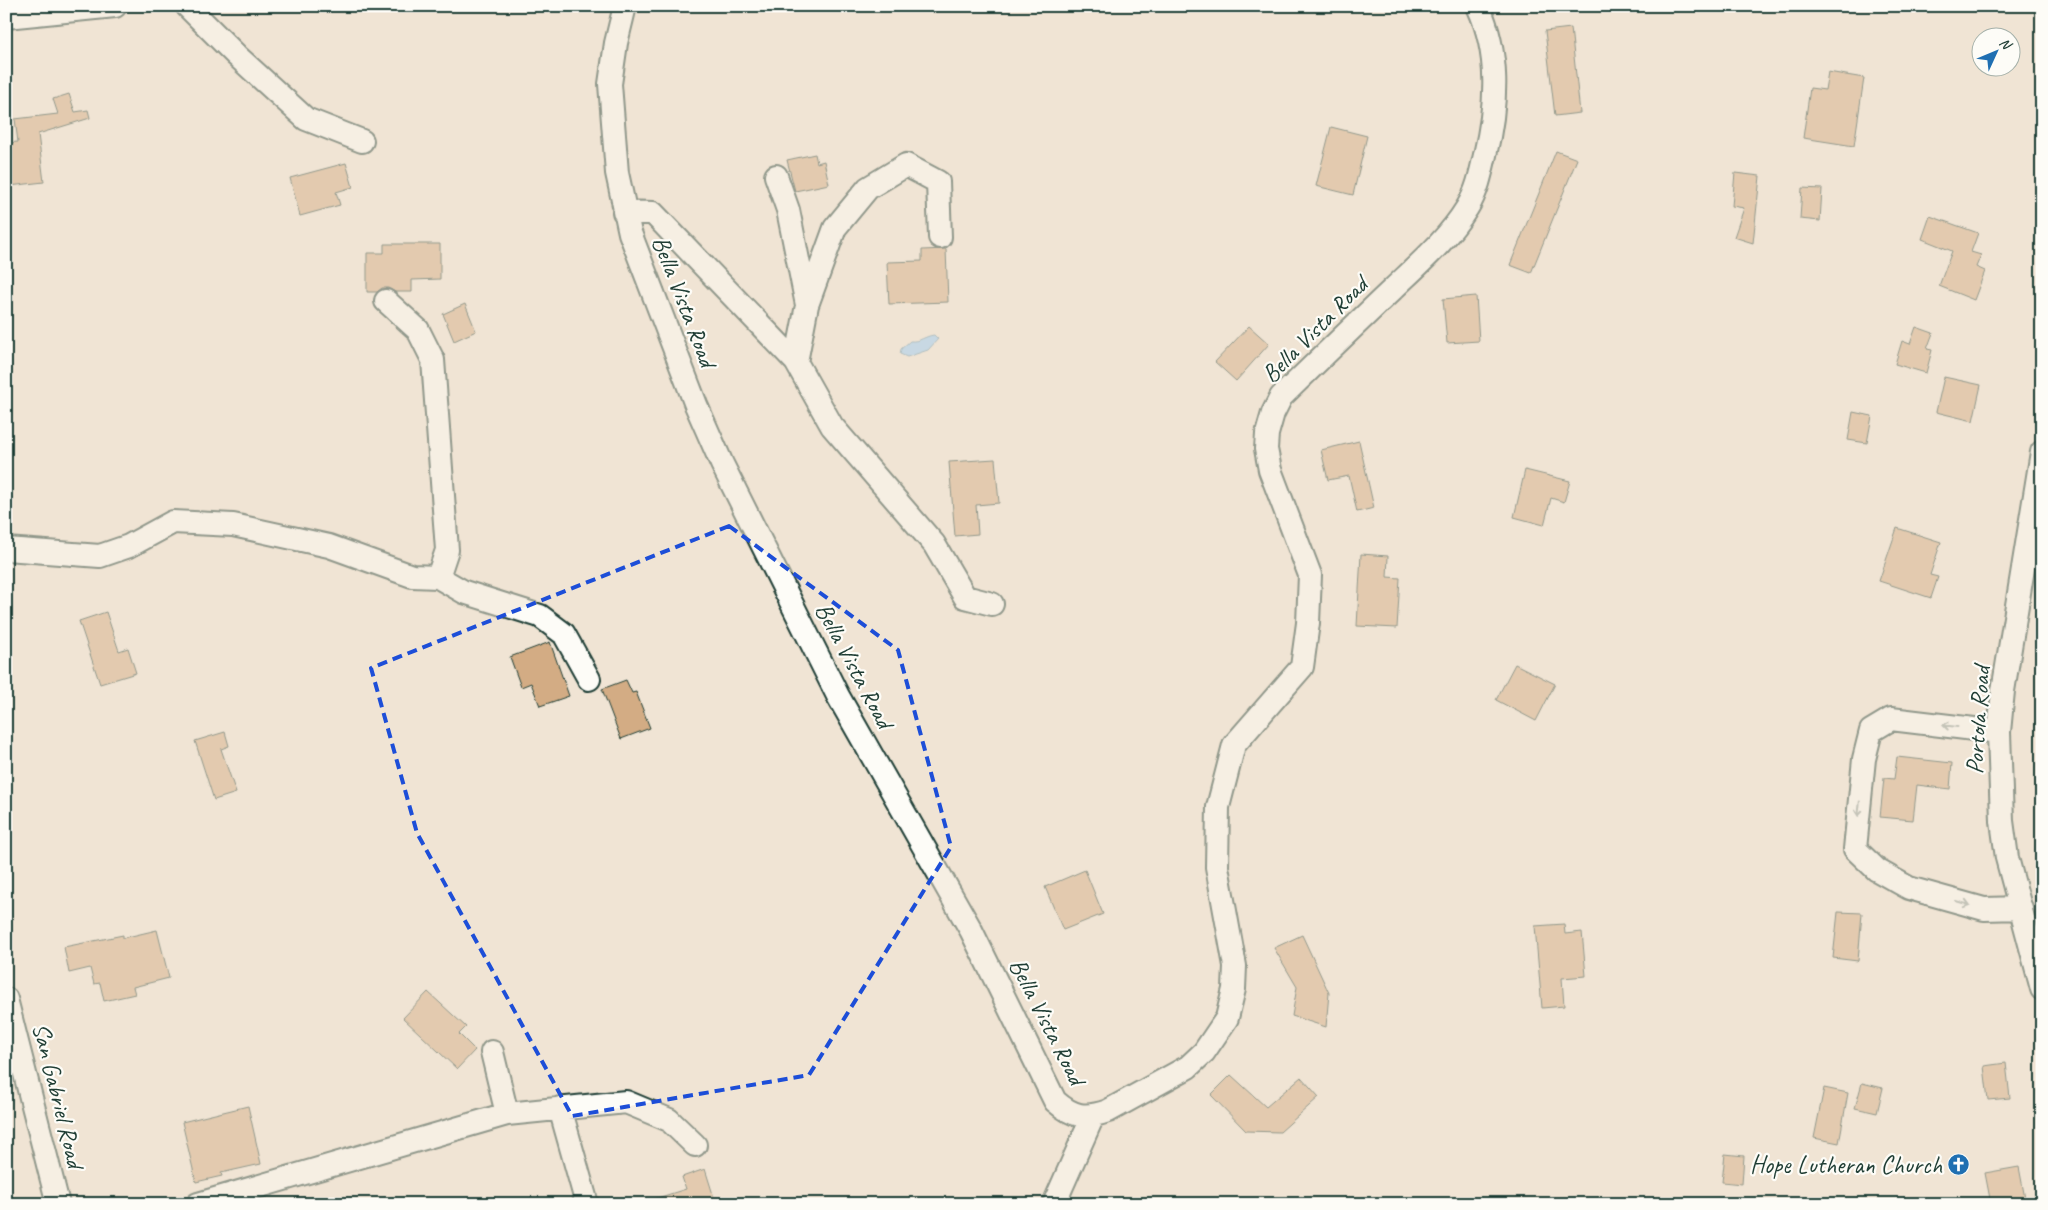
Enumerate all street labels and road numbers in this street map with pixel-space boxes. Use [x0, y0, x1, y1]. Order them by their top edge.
street label: Bella Vista Road [644, 231, 725, 375]
street label: Bella Vista Road [1255, 267, 1378, 390]
street label: Bella Vista Road [808, 597, 903, 737]
street label: Portola Road [1958, 661, 1998, 775]
street label: Bella Vista Road [1002, 953, 1095, 1094]
street label: San Gabriel Road [25, 1020, 92, 1175]

